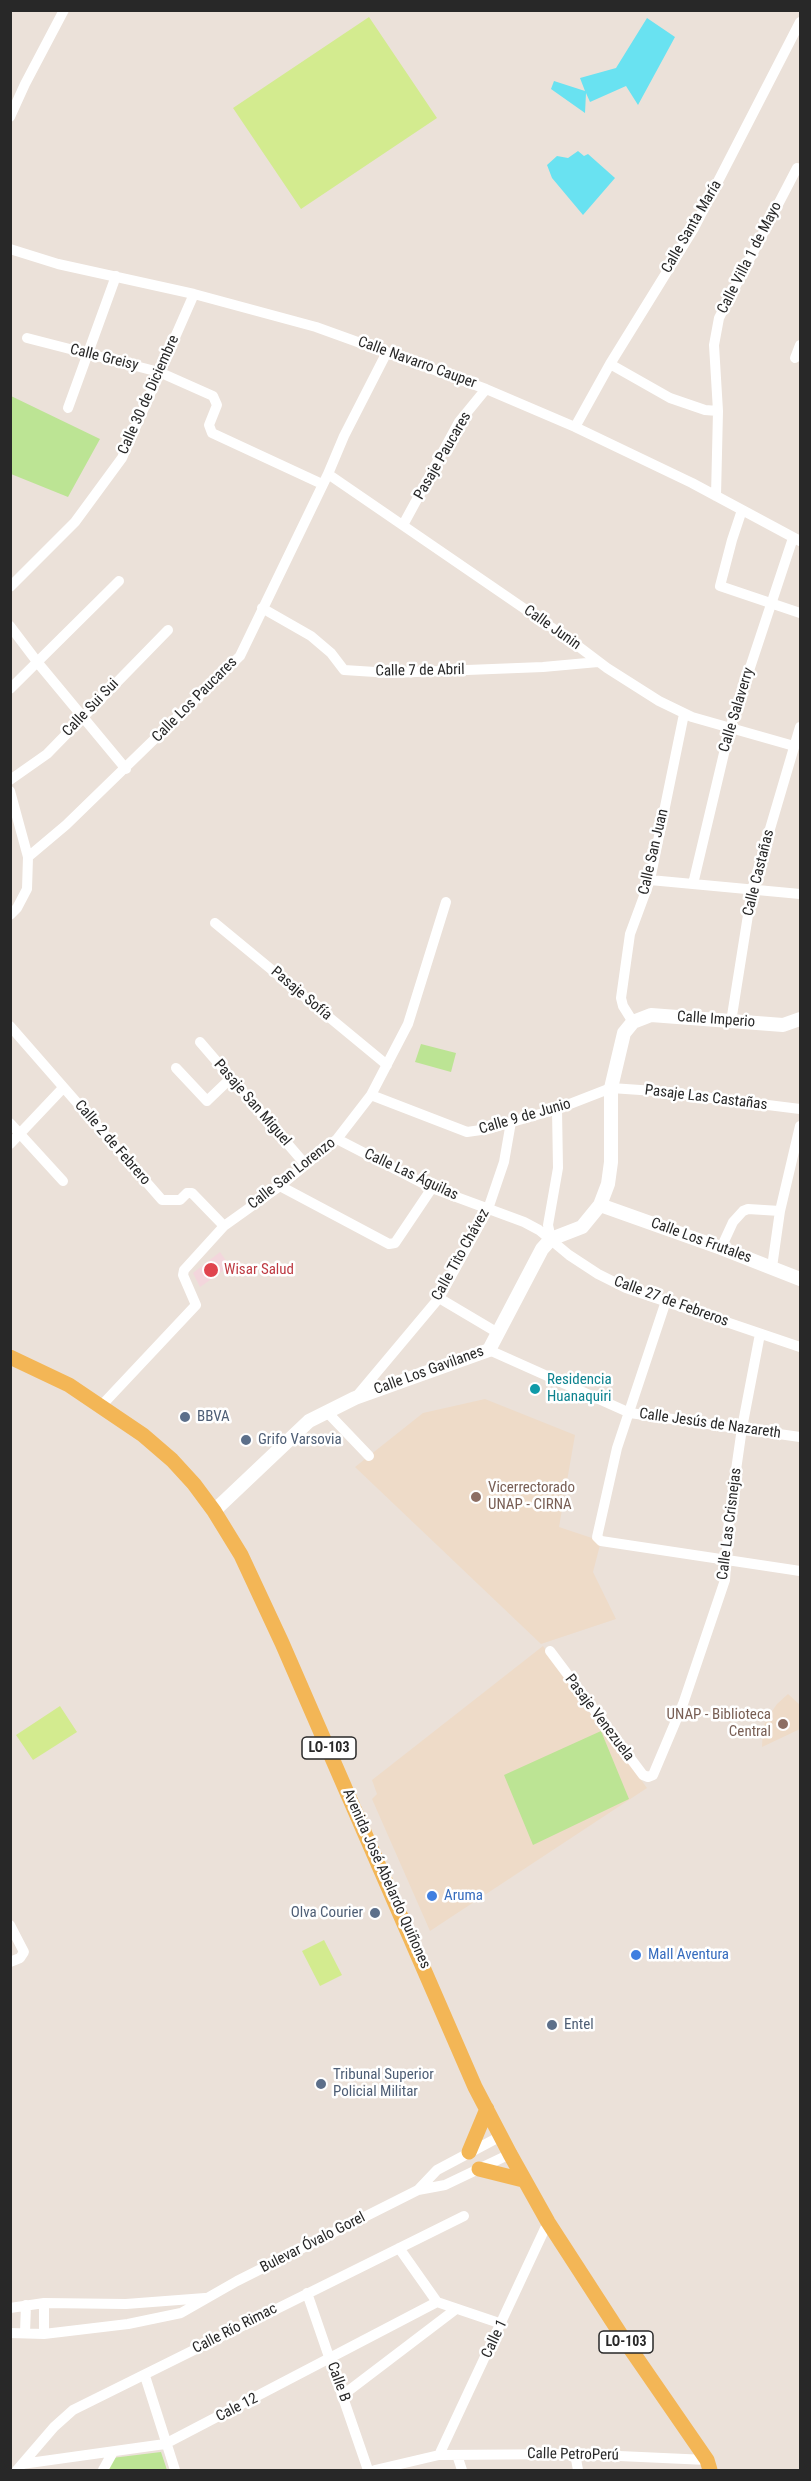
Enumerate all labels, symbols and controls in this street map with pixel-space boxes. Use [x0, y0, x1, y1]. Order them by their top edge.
street label: Calle Santa María [658, 177, 726, 277]
street label: Calle Villa 1 de Mayo [714, 199, 786, 317]
street label: Calle 30 de Diciembre [115, 333, 183, 457]
street label: Calle Navarro Cauper [355, 333, 479, 393]
street label: Calle Greisy [68, 341, 140, 375]
street label: Pasaje Paucares [411, 409, 475, 503]
street label: Calle Junin [520, 602, 584, 654]
street label: Calle Los Paucares [149, 654, 241, 746]
street label: Calle 7 de Abril [375, 661, 465, 681]
street label: Calle Salaverry [716, 666, 758, 754]
street label: Calle Sui Sui [59, 675, 123, 741]
street label: Calle San Juan [635, 807, 673, 897]
street label: Calle Castañas [740, 828, 778, 918]
street label: Pasaje Sofía [267, 963, 335, 1025]
street label: Calle Imperio [676, 1008, 756, 1032]
street label: Pasaje San Miguel [210, 1056, 294, 1150]
street label: Pasaje Las Castañas [644, 1082, 768, 1114]
street label: Calle 9 de Junio [477, 1095, 573, 1139]
street label: Calle 2 de Febrero [70, 1097, 154, 1189]
street label: Calle San Lorenzo [245, 1134, 339, 1214]
street label: Calle Las Águilas [361, 1145, 461, 1205]
street label: Calle Tito Chávez [428, 1206, 494, 1304]
street label: Calle Los Frutales [648, 1214, 754, 1268]
marker: Wisar Salud [202, 1261, 220, 1279]
place label: Wisar Salud [224, 1261, 294, 1279]
street label: Calle 27 de Febreros [611, 1273, 731, 1331]
street label: Calle Los Gavilanes [372, 1343, 486, 1399]
place label: Residencia Huanaquiri [547, 1371, 612, 1406]
marker: Residencia Huanaquiri [528, 1382, 542, 1396]
street label: Calle Jesús de Nazareth [638, 1405, 782, 1443]
place label: BBVA [197, 1408, 230, 1426]
marker: BBVA [178, 1410, 192, 1424]
place label: Grifo Varsovia [258, 1431, 342, 1449]
marker: Grifo Varsovia [239, 1433, 253, 1447]
street label: Calle Las Crisnejas [714, 1467, 746, 1581]
place label: Vicerrectorado UNAP - CIRNA [488, 1479, 575, 1514]
marker: Vicerrectorado UNAP - CIRNA [469, 1490, 483, 1504]
street label: Pasaje Venezuela [560, 1671, 638, 1765]
place label: UNAP - Biblioteca Central [667, 1706, 771, 1741]
marker: UNAP - Biblioteca Central [776, 1717, 790, 1731]
road number: LO-103 [302, 1737, 356, 1759]
street label: Avenida José Abelardo Quiñones [338, 1786, 434, 1972]
place label: Aruma [444, 1887, 483, 1905]
marker: Aruma [425, 1889, 439, 1903]
place label: Olva Courier [291, 1904, 363, 1922]
marker: Olva Courier [368, 1906, 382, 1920]
place label: Mall Aventura [648, 1946, 729, 1964]
marker: Mall Aventura [629, 1948, 643, 1962]
place label: Entel [564, 2016, 594, 2034]
marker: Entel [545, 2018, 559, 2032]
place label: Tribunal Superior Policial Militar [333, 2066, 434, 2101]
marker: Tribunal Superior Policial Militar [314, 2077, 328, 2091]
street label: Bulevar Óvalo Gorel [257, 2209, 369, 2277]
street label: Calle Río Rimac [190, 2300, 280, 2358]
street label: Calle 1 [478, 2317, 512, 2361]
road number: LO-103 [599, 2331, 653, 2353]
street label: Calle B [322, 2360, 354, 2404]
street label: Cale 12 [213, 2390, 261, 2426]
street label: Calle PetroPerú [527, 2445, 619, 2465]

